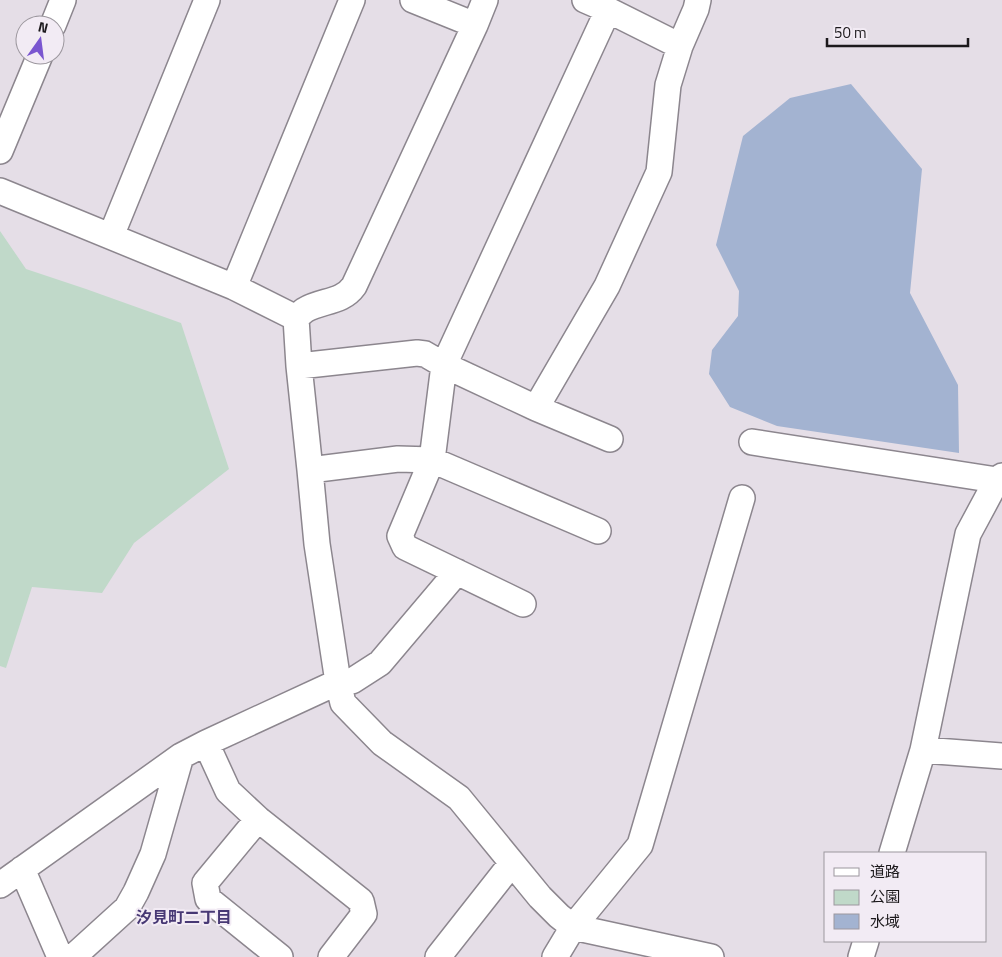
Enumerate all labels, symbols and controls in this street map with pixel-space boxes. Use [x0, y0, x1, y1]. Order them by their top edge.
north arrow [15, 15, 65, 65]
scale bar [827, 15, 968, 47]
text: N [36, 16, 51, 38]
text: 50 m [834, 21, 867, 44]
legend [824, 852, 987, 942]
text: 道路 [870, 860, 900, 883]
text: 公園 [870, 885, 900, 908]
district label: 汐見町二丁目 [136, 905, 232, 929]
text: 水域 [870, 910, 900, 933]

